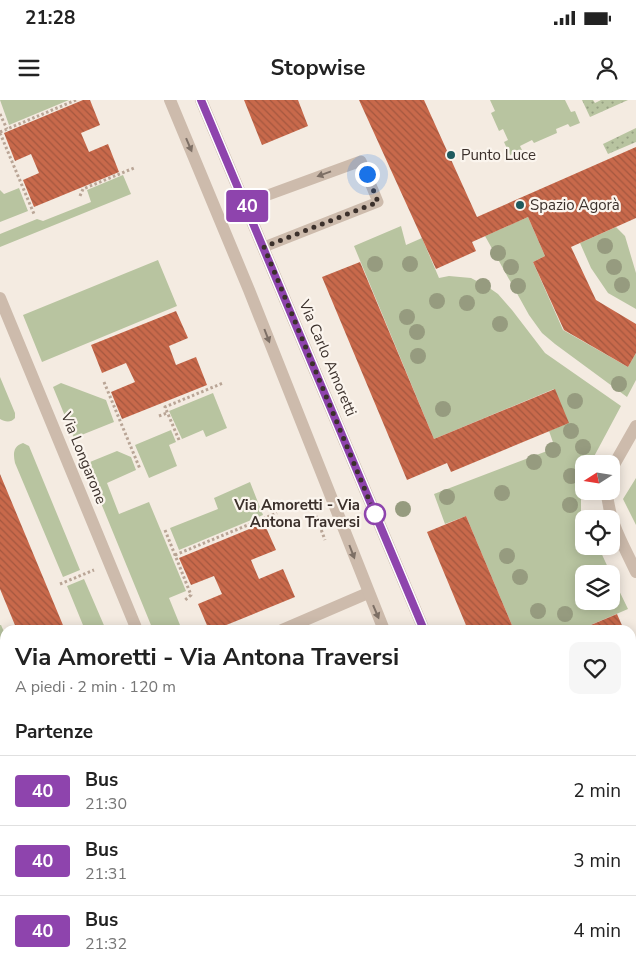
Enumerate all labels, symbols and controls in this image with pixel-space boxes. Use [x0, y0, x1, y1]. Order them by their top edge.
text: 21:28 [25, 5, 75, 31]
text: Stopwise [271, 53, 365, 83]
icon: menu [15, 54, 43, 82]
icon: person [593, 54, 621, 82]
one-way arrow [185, 138, 193, 152]
place label: Punto Luce [461, 145, 536, 165]
marker: Punto Luce [445, 149, 457, 161]
your location [355, 162, 380, 187]
one-way arrow [316, 170, 331, 178]
line badge: 40 [224, 190, 270, 222]
text: 40 [236, 194, 258, 218]
place label: Spazio Agorà [530, 195, 620, 215]
marker: Spazio Agorà [514, 199, 526, 211]
street label: Via Carlo Amoretti [294, 296, 362, 419]
one-way arrow [263, 329, 271, 344]
street label: Via Longarone [56, 408, 112, 507]
north arrow [575, 455, 620, 500]
map controls [575, 455, 620, 610]
place label: Via Amoretti - Via Antona Traversi [233, 495, 360, 532]
marker: Via Amoretti - Via Antona Traversi [364, 503, 386, 525]
button: locate [575, 510, 620, 555]
one-way arrow [349, 545, 357, 559]
button: layers [575, 565, 620, 610]
one-way arrow [372, 605, 380, 620]
text: Via Amoretti - Via Antona Traversi [15, 641, 399, 673]
button: heart [569, 642, 621, 694]
text: A piedi · 2 min · 120 m [15, 676, 176, 698]
text: Partenze [15, 719, 93, 745]
text: Bus [85, 767, 118, 793]
text: 2 min [573, 778, 621, 804]
text: 40 [32, 779, 53, 803]
text: 21:30 [85, 793, 127, 815]
text: Bus [85, 837, 118, 863]
text: 3 min [573, 848, 621, 874]
text: 40 [32, 849, 53, 873]
text: 21:31 [85, 863, 127, 885]
text: Bus [85, 907, 118, 933]
text: 4 min [573, 918, 621, 944]
text: 40 [32, 919, 53, 943]
text: 21:32 [85, 933, 127, 955]

